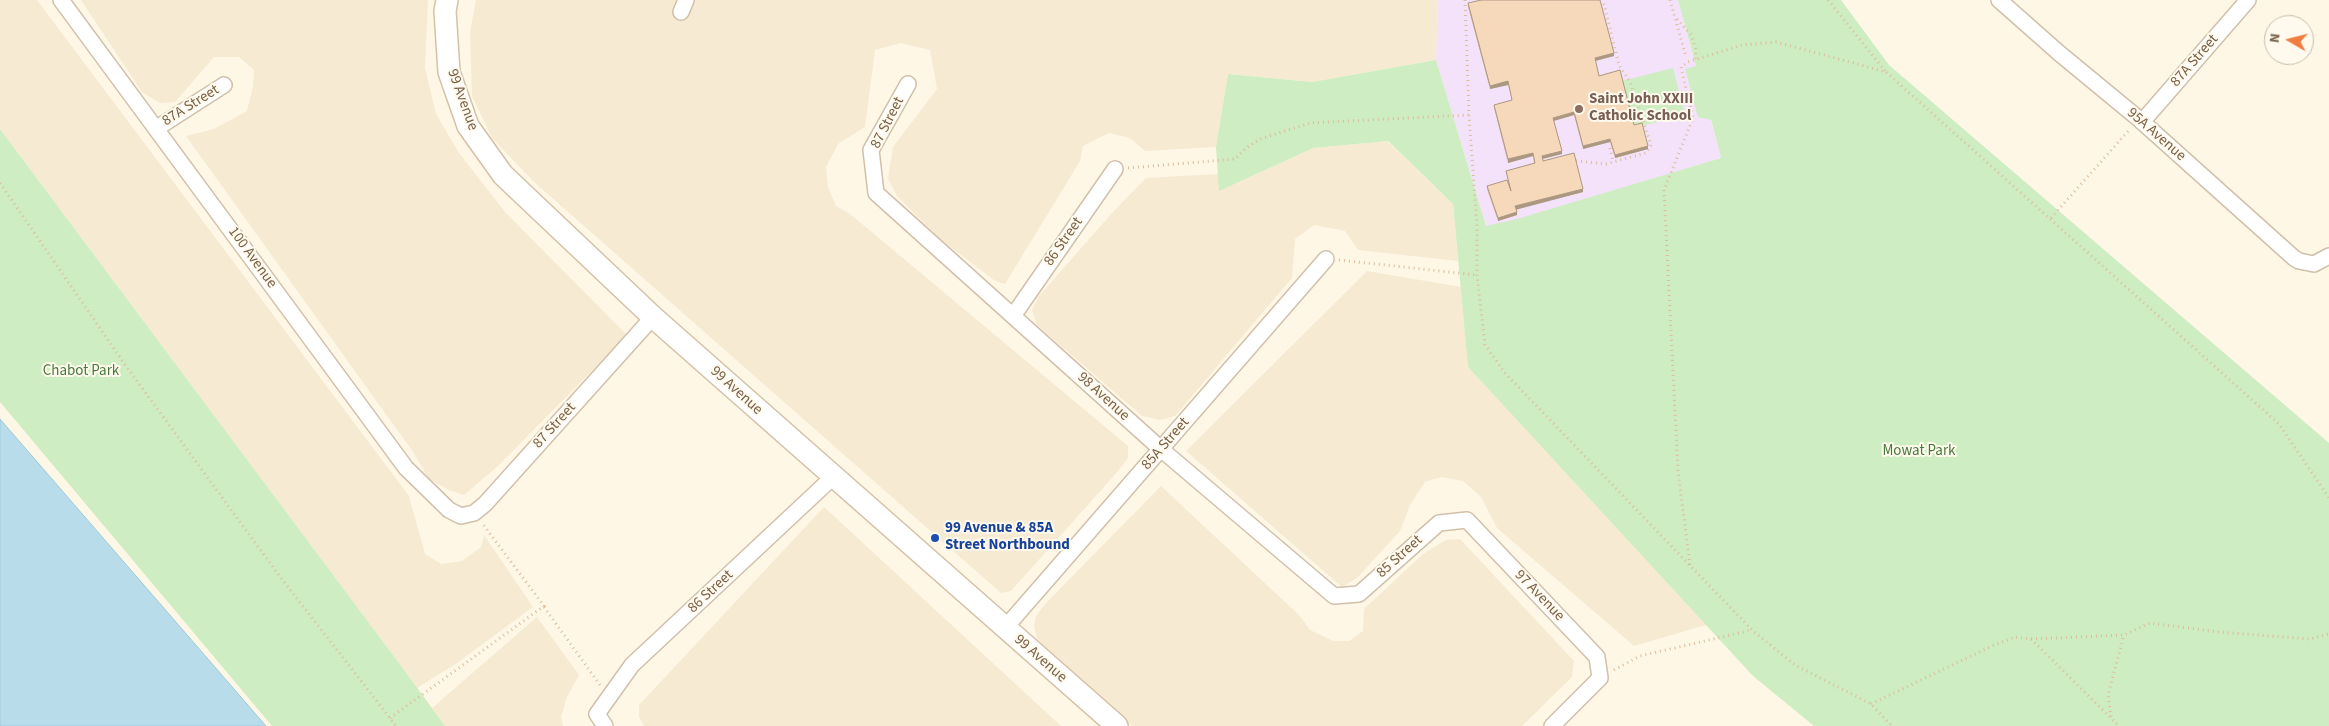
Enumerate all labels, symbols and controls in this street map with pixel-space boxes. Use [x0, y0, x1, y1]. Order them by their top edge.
north arrow [2264, 15, 2314, 65]
street label: 87A Street [2167, 31, 2223, 91]
text: N [2265, 32, 2286, 44]
street label: 99 Avenue [443, 67, 481, 133]
street label: 87A Street [159, 82, 223, 130]
place label: Saint John XXIII Catholic School [1589, 91, 1693, 126]
street label: 87 Street [867, 94, 909, 152]
marker: Saint John XXIII Catholic School [1573, 103, 1585, 115]
street label: 95A Avenue [2123, 104, 2189, 166]
street label: 86 Street [1041, 214, 1087, 270]
street label: 100 Avenue [224, 224, 280, 292]
park label: Chabot Park [43, 363, 119, 381]
street label: 99 Avenue [706, 363, 766, 419]
street label: 98 Avenue [1073, 369, 1133, 425]
street label: 87 Street [530, 399, 580, 453]
street label: 85A Street [1138, 414, 1194, 474]
park label: Mowat Park [1882, 443, 1956, 461]
place label: 99 Avenue & 85A Street Northbound [945, 520, 1070, 555]
marker: 99 Avenue & 85A Street Northbound [929, 532, 941, 544]
street label: 85 Street [1373, 532, 1427, 582]
street label: 86 Street [685, 566, 737, 618]
street label: 97 Avenue [1510, 567, 1568, 625]
street label: 99 Avenue [1010, 631, 1070, 687]

